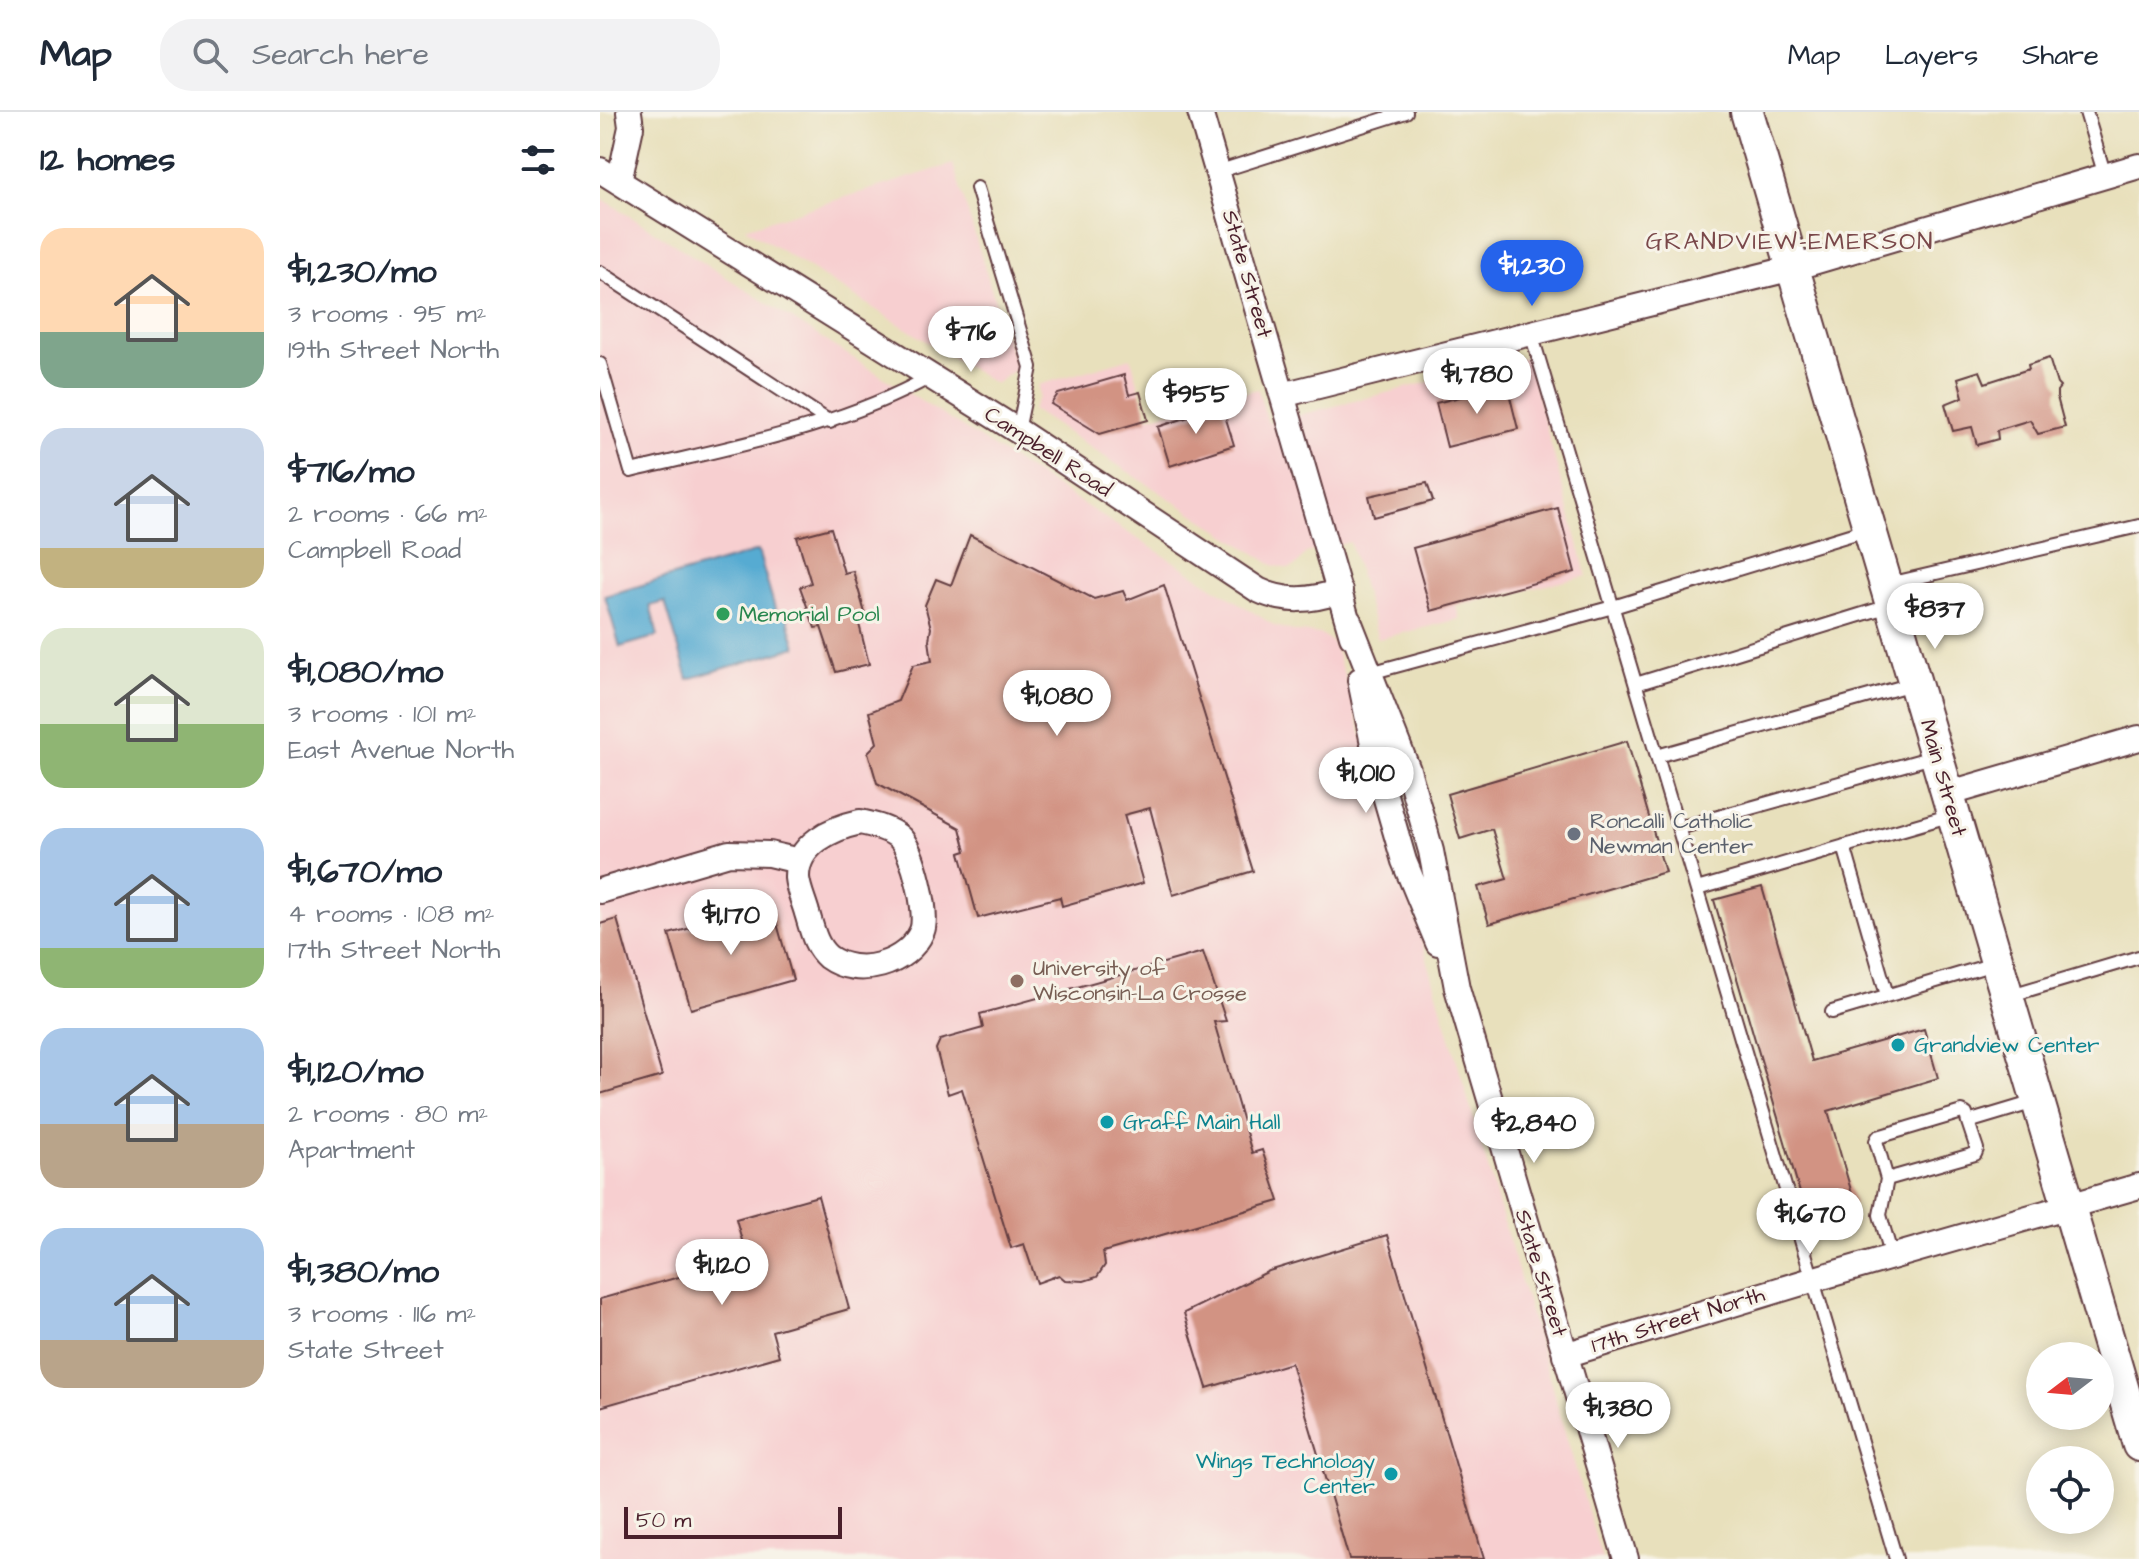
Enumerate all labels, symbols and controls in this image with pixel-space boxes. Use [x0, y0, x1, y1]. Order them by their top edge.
search box [160, 19, 720, 91]
text: Map [40, 29, 112, 81]
icon: search [188, 33, 232, 77]
text: Search here [252, 34, 429, 76]
text: Map [1788, 36, 1841, 75]
text: Layers [1885, 36, 1978, 75]
text: Share [2022, 36, 2099, 75]
text: 12 homes [40, 136, 175, 184]
icon: filters [516, 138, 560, 182]
street label: State Street [1214, 206, 1280, 342]
district label: GRANDVIEW-EMERSON [1646, 225, 1934, 259]
pin: $1,230 [1467, 240, 1597, 308]
text: $1,230/mo [288, 248, 437, 296]
text: $1,230 [1499, 248, 1565, 284]
icon: home [104, 260, 200, 356]
text: 3 rooms · 95 m² [288, 296, 487, 332]
pin: $716 [924, 306, 1018, 374]
text: $716 [946, 314, 996, 350]
text: 19th Street North [288, 332, 499, 368]
pin: $1,780 [1412, 348, 1542, 416]
text: $1,780 [1441, 356, 1513, 392]
pin: $955 [1149, 368, 1243, 436]
text: $955 [1163, 376, 1229, 412]
street label: Campbell Road [978, 399, 1118, 505]
text: $716/mo [288, 448, 415, 496]
icon: home [104, 460, 200, 556]
text: 2 rooms · 66 m² [288, 496, 488, 532]
text: Campbell Road [288, 532, 461, 568]
pin: $837 [1888, 583, 1982, 651]
text: $837 [1905, 591, 1965, 627]
place label: Memorial Pool [739, 599, 880, 630]
marker: Memorial Pool [714, 605, 732, 623]
text: $1,080/mo [288, 648, 443, 696]
icon: home [104, 660, 200, 756]
pin: $1,080 [992, 670, 1122, 738]
text: $1,080 [1021, 678, 1093, 714]
text: 3 rooms · 101 m² [288, 696, 476, 732]
street label: Main Street [1912, 716, 1975, 840]
text: East Avenue North [288, 732, 514, 768]
pin: $1,010 [1301, 747, 1431, 815]
text: $1,010 [1337, 755, 1395, 791]
place label: Roncalli Catholic Newman Center [1590, 806, 1753, 862]
marker: Roncalli Catholic Newman Center [1565, 825, 1583, 843]
text: $1,670/mo [288, 848, 442, 896]
icon: home [104, 860, 200, 956]
pin: $1,170 [666, 889, 796, 957]
text: 4 rooms · 108 m² [288, 896, 494, 932]
text: $1,170 [702, 897, 760, 933]
text: 17th Street North [288, 932, 500, 968]
place label: University of Wisconsin-La Crosse [1033, 953, 1247, 1009]
marker: University of Wisconsin-La Crosse [1008, 972, 1026, 990]
place label: Grandview Center [1914, 1030, 2100, 1061]
marker: Grandview Center [1889, 1036, 1907, 1054]
text: $1,120/mo [288, 1048, 424, 1096]
icon: home [104, 1060, 200, 1156]
text: 2 rooms · 80 m² [288, 1096, 488, 1132]
pin: $2,840 [1469, 1097, 1599, 1165]
text: $2,840 [1492, 1105, 1576, 1141]
place label: Graff Main Hall [1123, 1107, 1280, 1138]
marker: Graff Main Hall [1098, 1113, 1116, 1131]
text: Apartment [288, 1132, 415, 1168]
pin: $1,670 [1745, 1188, 1875, 1256]
text: $1,670 [1774, 1196, 1846, 1232]
street label: State Street [1507, 1205, 1575, 1341]
pin: $1,120 [657, 1239, 787, 1307]
text: $1,120 [693, 1247, 751, 1283]
text: $1,380/mo [288, 1248, 439, 1296]
icon: home [104, 1260, 200, 1356]
street label: 17th Street North [1588, 1279, 1769, 1361]
text: 3 rooms · 116 m² [288, 1296, 476, 1332]
text: State Street [288, 1332, 444, 1368]
north arrow [2026, 1342, 2114, 1430]
map controls [2026, 1342, 2114, 1534]
pin: $1,380 [1553, 1382, 1683, 1450]
text: $1,380 [1584, 1390, 1652, 1426]
place label: Wings Technology Center [1196, 1446, 1375, 1502]
button: locate [2026, 1446, 2114, 1534]
marker: Wings Technology Center [1382, 1465, 1400, 1483]
scale bar [624, 1503, 842, 1539]
text: 50 m [636, 1505, 691, 1536]

